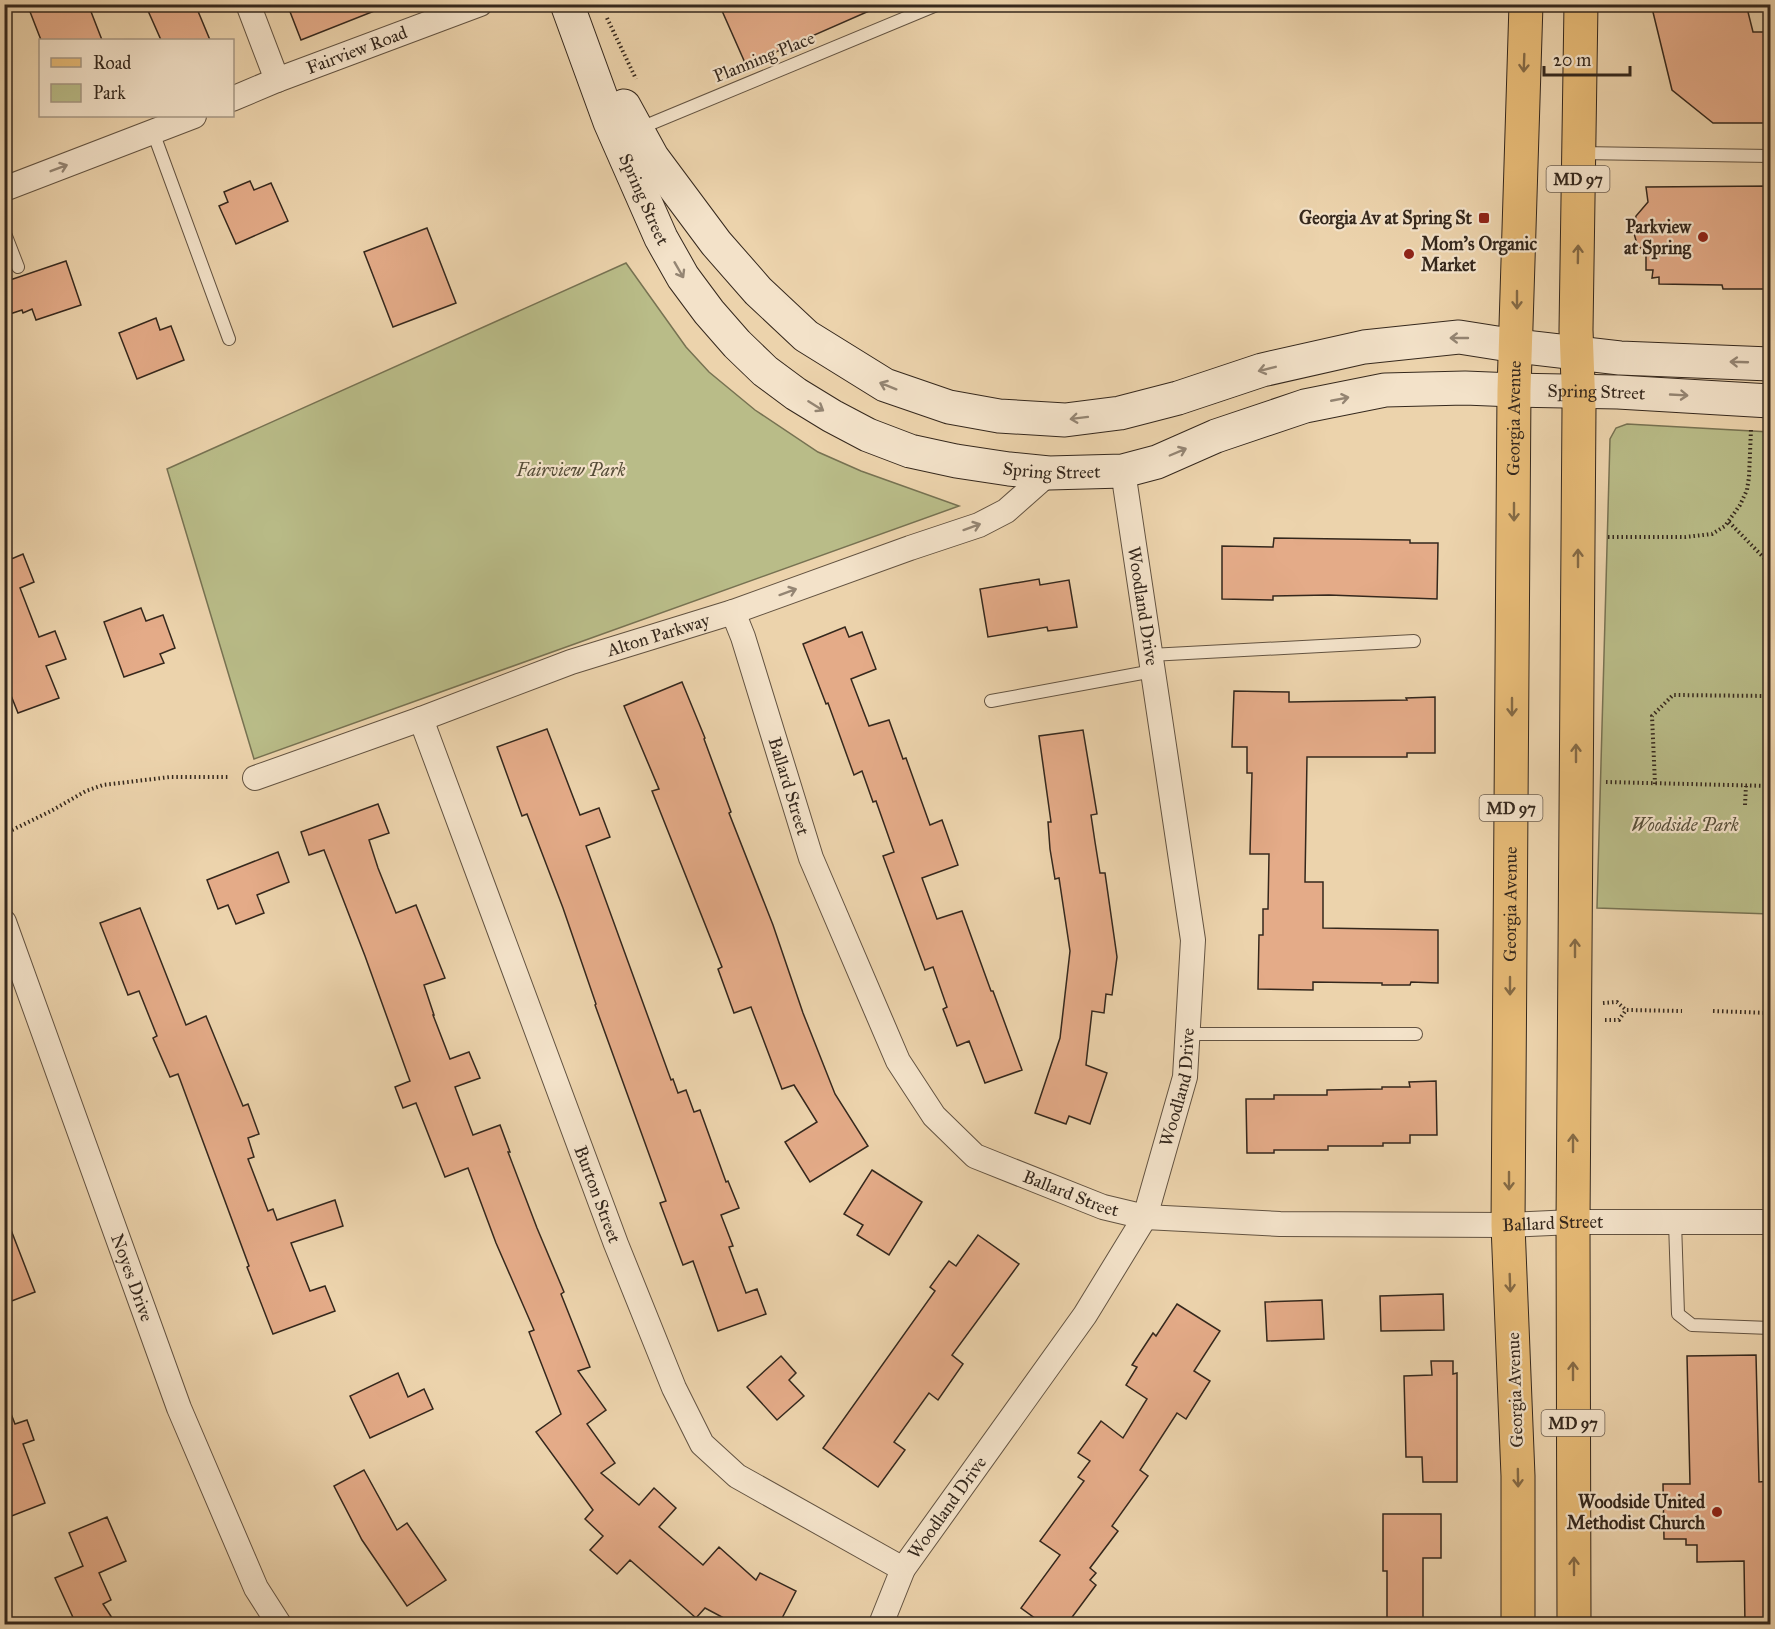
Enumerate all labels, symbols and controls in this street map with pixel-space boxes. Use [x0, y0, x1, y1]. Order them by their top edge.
street label: Fairview Road [303, 21, 410, 79]
street label: Planning Place [710, 27, 818, 88]
legend [39, 39, 234, 117]
scale bar [1544, 39, 1630, 77]
text: 20 m [1553, 49, 1591, 71]
text: Road [93, 52, 131, 74]
one-way arrow [1518, 52, 1529, 72]
text: Park [93, 82, 126, 104]
street label: Spring Street [614, 150, 674, 250]
one-way arrow [49, 161, 68, 172]
road number: MD 97 [1546, 166, 1610, 192]
place label: Georgia Av at Spring St [1299, 207, 1473, 230]
marker: Georgia Av at Spring St [1477, 211, 1491, 225]
place label: Parkview at Spring [1624, 216, 1692, 260]
marker: Parkview at Spring [1696, 230, 1710, 244]
place label: Mom's Organic Market [1421, 233, 1537, 276]
one-way arrow [1572, 244, 1584, 264]
marker: Mom's Organic Market [1402, 247, 1416, 261]
one-way arrow [673, 261, 685, 278]
one-way arrow [1511, 289, 1523, 309]
one-way arrow [1449, 332, 1469, 344]
one-way arrow [1729, 357, 1749, 368]
street label: Georgia Avenue [1502, 360, 1526, 476]
one-way arrow [1258, 364, 1277, 376]
one-way arrow [880, 380, 898, 391]
street label: Spring Street [1547, 380, 1646, 405]
one-way arrow [1669, 390, 1689, 401]
one-way arrow [1330, 393, 1350, 404]
one-way arrow [807, 401, 824, 413]
one-way arrow [1069, 413, 1089, 424]
one-way arrow [1168, 446, 1187, 457]
street label: Spring Street [1001, 457, 1101, 485]
park label: Fairview Park [516, 459, 625, 481]
one-way arrow [1508, 501, 1520, 521]
one-way arrow [962, 520, 981, 531]
street label: Woodland Drive [1123, 545, 1163, 667]
one-way arrow [1572, 548, 1584, 568]
one-way arrow [778, 586, 797, 597]
street label: Alton Parkway [603, 609, 713, 662]
one-way arrow [1506, 696, 1518, 716]
street label: Ballard Street [763, 735, 814, 838]
one-way arrow [1570, 743, 1582, 763]
road number: MD 97 [1480, 795, 1543, 821]
park label: Woodside Park [1631, 814, 1739, 836]
street label: Georgia Avenue [1499, 846, 1522, 962]
one-way arrow [1569, 938, 1581, 958]
one-way arrow [1504, 975, 1516, 995]
street label: Woodland Drive [1155, 1027, 1199, 1149]
one-way arrow [1567, 1133, 1579, 1153]
street label: Burton Street [569, 1143, 626, 1247]
street label: Ballard Street [1020, 1165, 1122, 1222]
one-way arrow [1503, 1170, 1514, 1190]
street label: Ballard Street [1502, 1211, 1604, 1236]
street label: Noyes Drive [106, 1231, 158, 1325]
one-way arrow [1505, 1273, 1516, 1293]
street label: Georgia Avenue [1502, 1332, 1529, 1448]
one-way arrow [1567, 1362, 1579, 1382]
road number: MD 97 [1542, 1410, 1604, 1436]
street label: Woodland Drive [903, 1452, 991, 1563]
one-way arrow [1512, 1468, 1524, 1488]
place label: Woodside United Methodist Church [1567, 1491, 1706, 1534]
marker: Woodside United Methodist Church [1710, 1505, 1724, 1519]
one-way arrow [1568, 1557, 1580, 1577]

